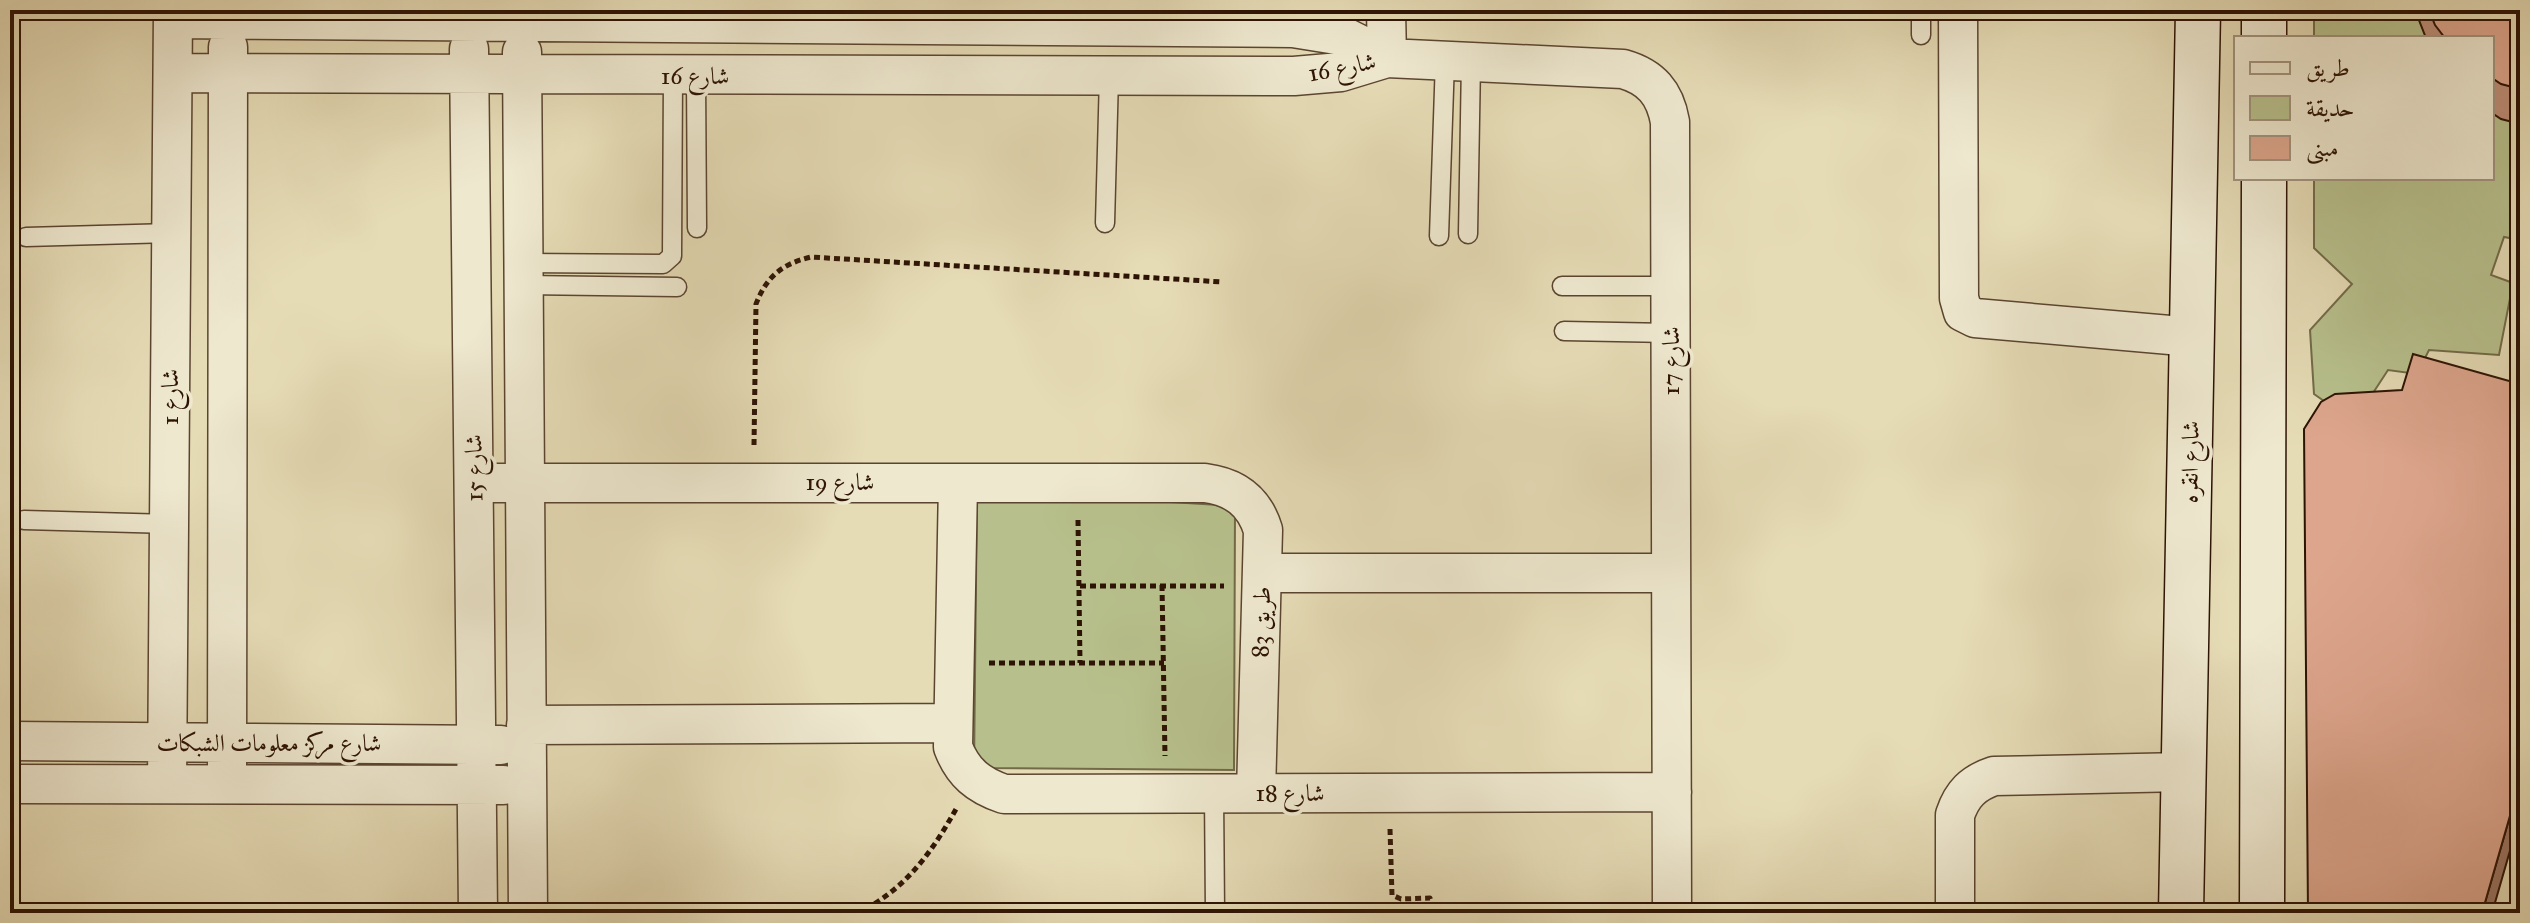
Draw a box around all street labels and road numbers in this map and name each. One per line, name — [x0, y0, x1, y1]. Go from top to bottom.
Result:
street label: شارع 16 — [1305, 46, 1379, 93]
street label: شارع 16 — [661, 61, 729, 96]
street label: شارع 17 — [1656, 326, 1691, 396]
street label: شارع 1 — [155, 369, 190, 425]
street label: شارع انقره — [2174, 420, 2211, 504]
street label: شارع 15 — [458, 434, 495, 502]
street label: شارع 19 — [805, 467, 875, 502]
street label: طريق 83 — [1245, 586, 1277, 658]
street label: شارع مركز معلومات الشبكات — [157, 728, 381, 763]
street label: شارع 18 — [1255, 778, 1325, 813]

